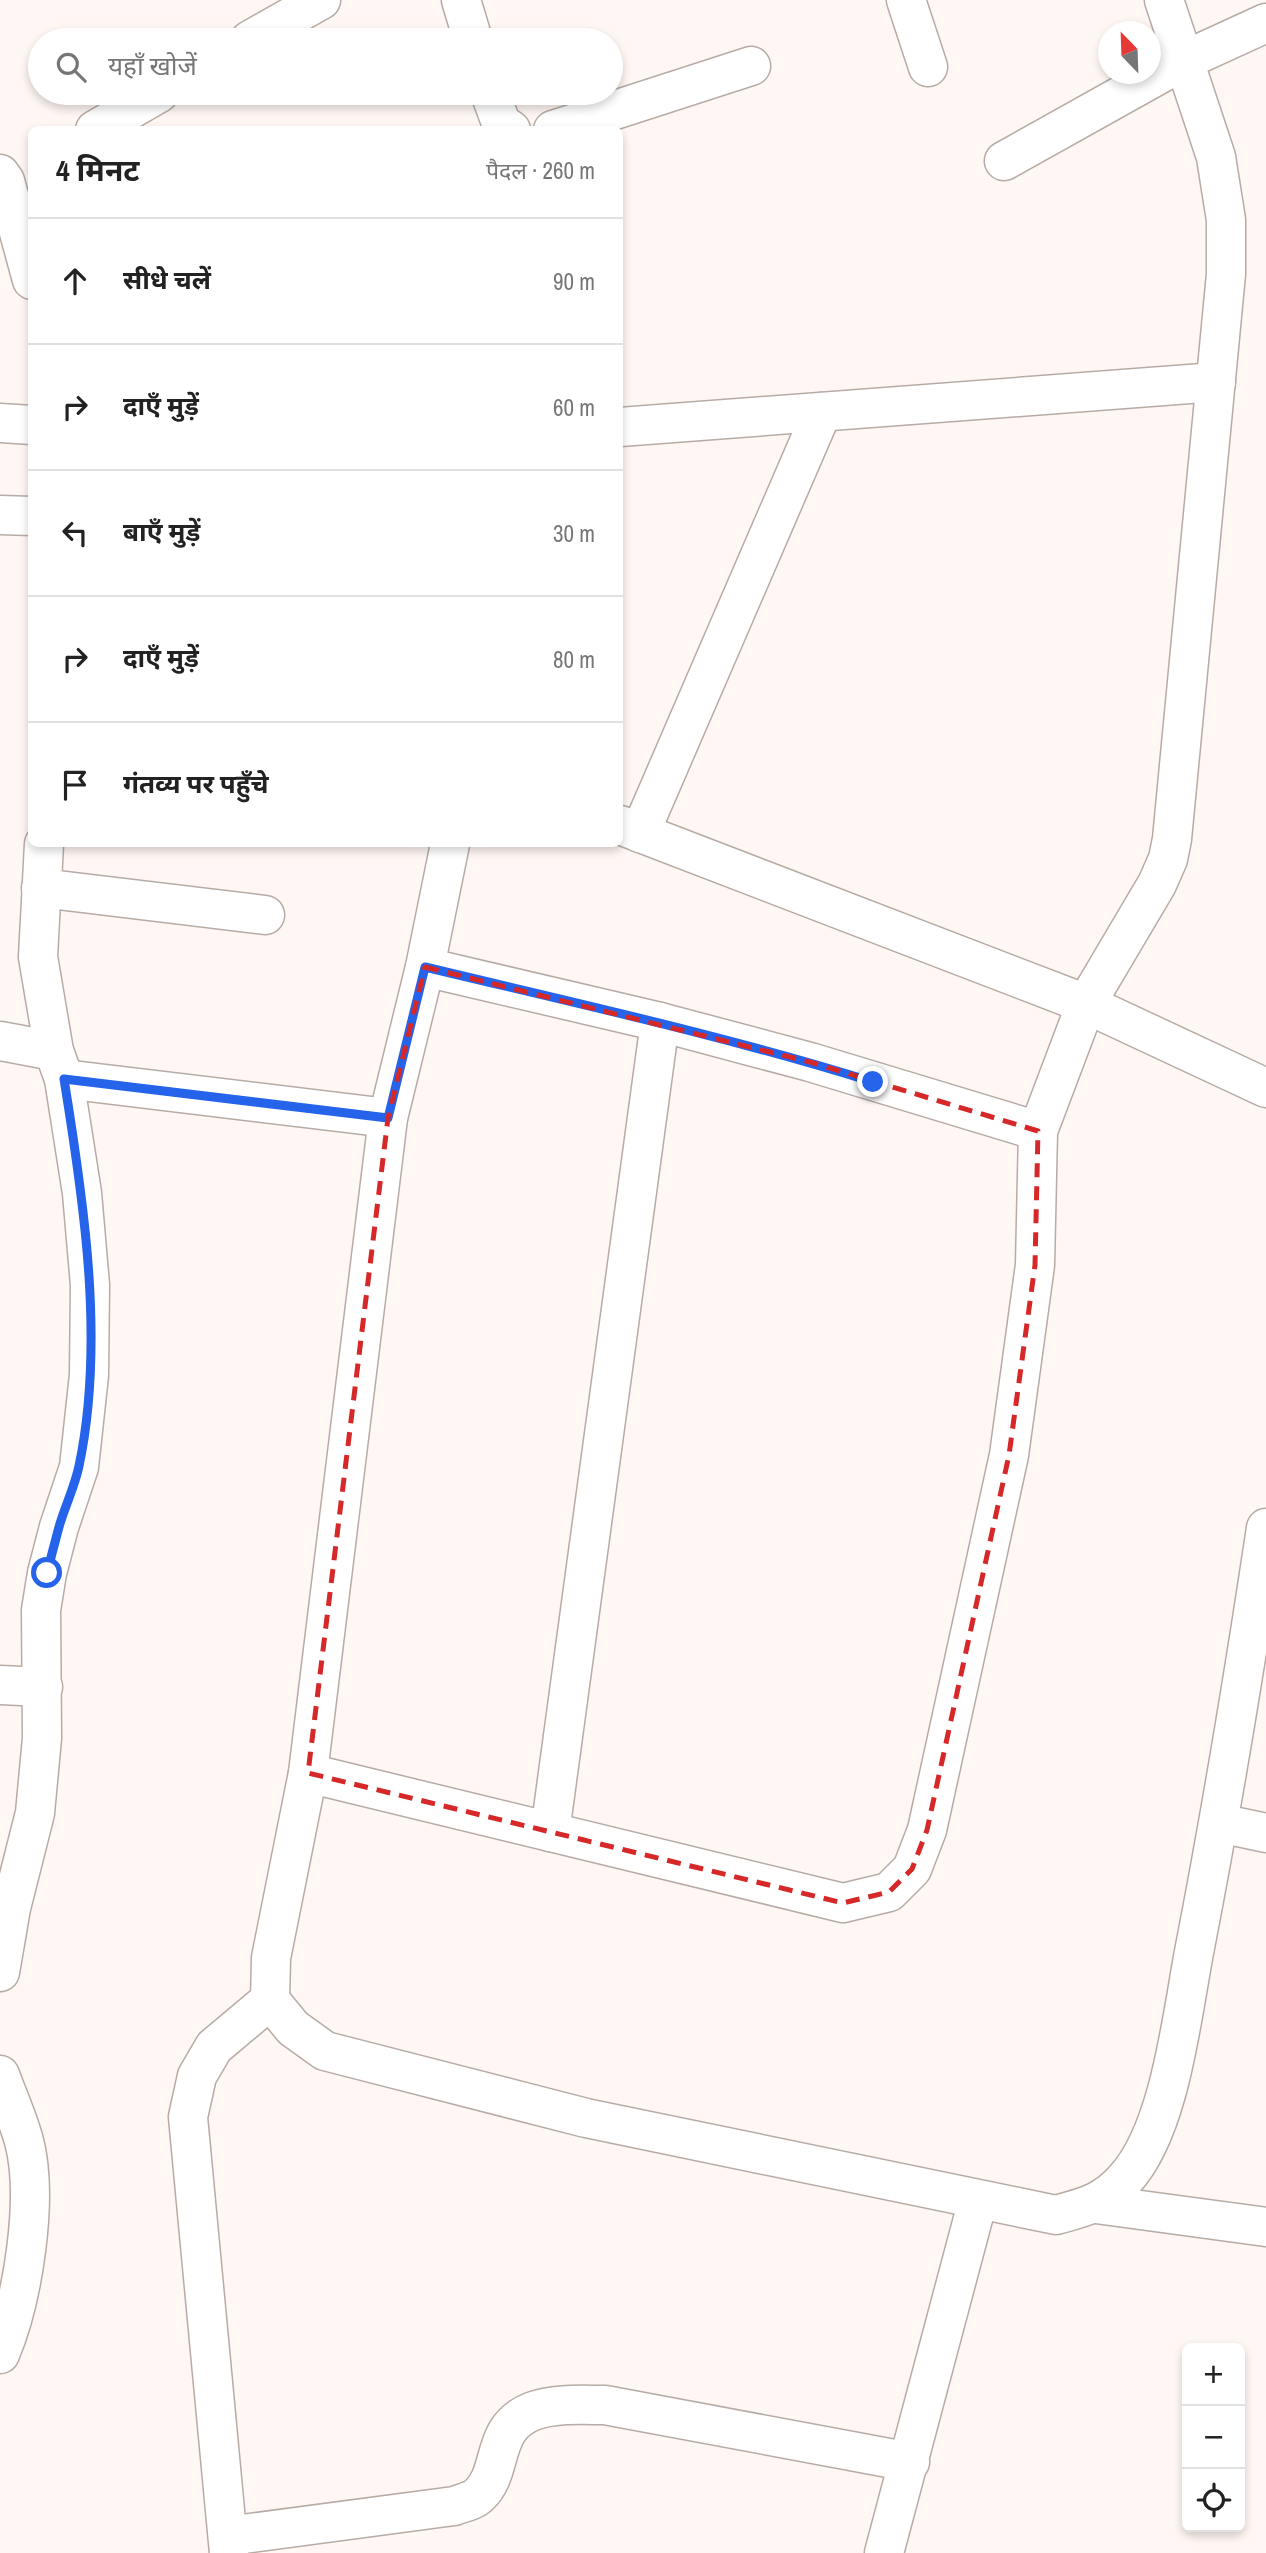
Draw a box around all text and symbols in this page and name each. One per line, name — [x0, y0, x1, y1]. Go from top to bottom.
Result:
north arrow — [1098, 21, 1161, 84]
search box — [28, 28, 623, 105]
icon: search — [52, 48, 90, 86]
text: यहाँ खोजें — [108, 48, 197, 83]
text: 4 मिनट — [56, 150, 140, 190]
text: पैदल · 260 m — [486, 155, 595, 186]
icon: ahead — [56, 262, 94, 300]
text: सीधे चलें — [123, 262, 211, 297]
text: 90 m — [553, 266, 595, 297]
icon: right — [56, 388, 94, 426]
text: दाएँ मुड़ें — [123, 388, 199, 423]
text: 60 m — [553, 392, 595, 423]
icon: left — [56, 514, 94, 552]
text: बाएँ मुड़ें — [123, 514, 200, 549]
text: 30 m — [553, 518, 595, 549]
icon: right — [56, 640, 94, 678]
text: दाएँ मुड़ें — [123, 640, 199, 675]
text: 80 m — [553, 644, 595, 675]
icon: arrive — [56, 766, 94, 804]
text: गंतव्य पर पहुँचे — [123, 766, 269, 801]
route end — [857, 1066, 888, 1097]
route start — [31, 1557, 62, 1588]
map controls — [1182, 2343, 1245, 2532]
button: + — [1182, 2343, 1245, 2406]
button: − — [1182, 2406, 1245, 2469]
button: locate — [1182, 2469, 1245, 2532]

